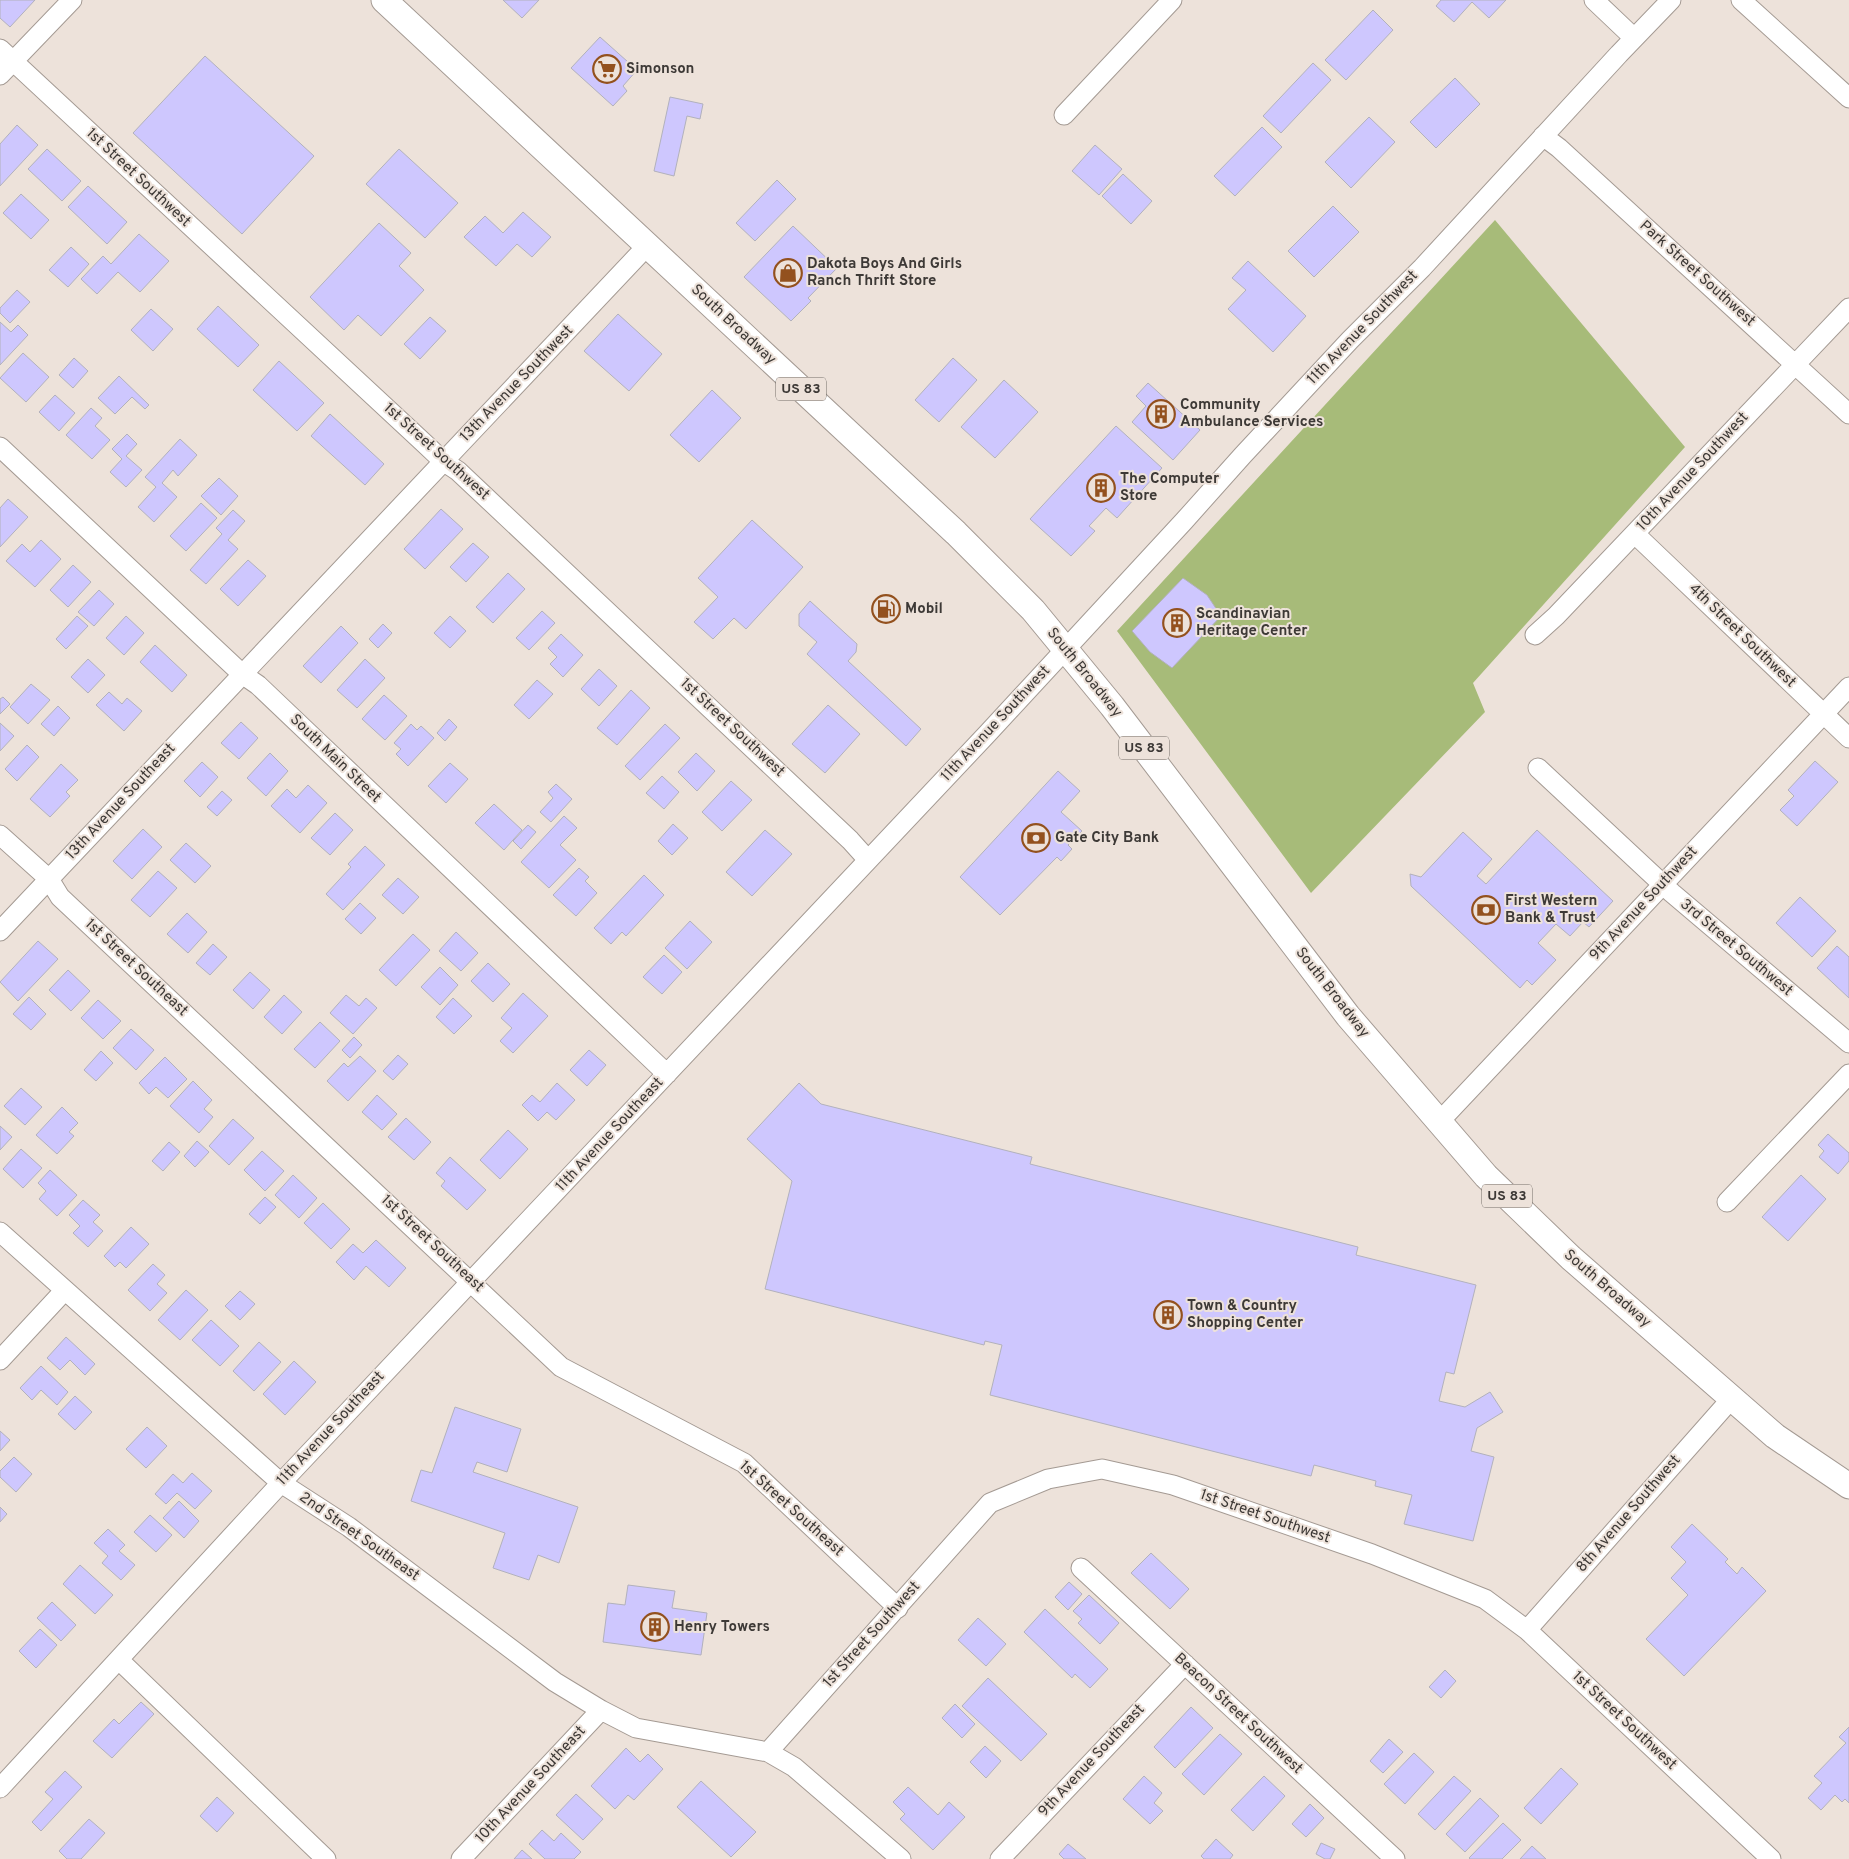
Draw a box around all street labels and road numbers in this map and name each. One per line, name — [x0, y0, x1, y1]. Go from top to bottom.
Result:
street label: 1st Street Southwest — [82, 125, 194, 231]
street label: Park Street Southwest — [1635, 217, 1759, 331]
street label: 11th Avenue Southwest — [1303, 267, 1423, 389]
street label: South Broadway — [686, 281, 780, 369]
street label: 13th Avenue Southwest — [456, 322, 578, 446]
road number: US 83 — [776, 378, 826, 400]
street label: 1st Street Southwest — [379, 399, 493, 505]
street label: 10th Avenue Southwest — [1633, 409, 1753, 535]
street label: 4th Street Southwest — [1684, 580, 1800, 692]
street label: South Broadway — [1042, 624, 1126, 722]
street label: 11th Avenue Southwest — [937, 662, 1055, 786]
street label: 1st Street Southwest — [676, 675, 788, 781]
street label: South Main Street — [285, 711, 385, 807]
road number: US 83 — [1119, 736, 1169, 760]
street label: 13th Avenue Southeast — [62, 740, 180, 864]
street label: 9th Avenue Southwest — [1586, 843, 1702, 965]
street label: 3rd Street Southwest — [1676, 895, 1796, 1001]
street label: 1st Street Southeast — [80, 915, 192, 1021]
street label: South Broadway — [1291, 944, 1373, 1042]
street label: 11th Avenue Southeast — [552, 1074, 668, 1196]
road number: US 83 — [1482, 1184, 1532, 1208]
street label: 1st Street Southeast — [376, 1191, 488, 1297]
street label: South Broadway — [1559, 1246, 1655, 1332]
street label: 11th Avenue Southeast — [273, 1368, 389, 1490]
street label: 8th Avenue Southwest — [1573, 1451, 1685, 1577]
street label: 1st Street Southeast — [735, 1457, 847, 1561]
street label: 1st Street Southwest — [1197, 1486, 1333, 1548]
street label: 2nd Street Southeast — [295, 1488, 423, 1586]
street label: 1st Street Southwest — [819, 1578, 925, 1692]
street label: Beacon Street Southwest — [1170, 1649, 1306, 1779]
street label: 1st Street Southwest — [1568, 1668, 1680, 1774]
street label: 9th Avenue Southeast — [1035, 1701, 1149, 1821]
street label: 10th Avenue Southeast — [472, 1722, 590, 1848]

